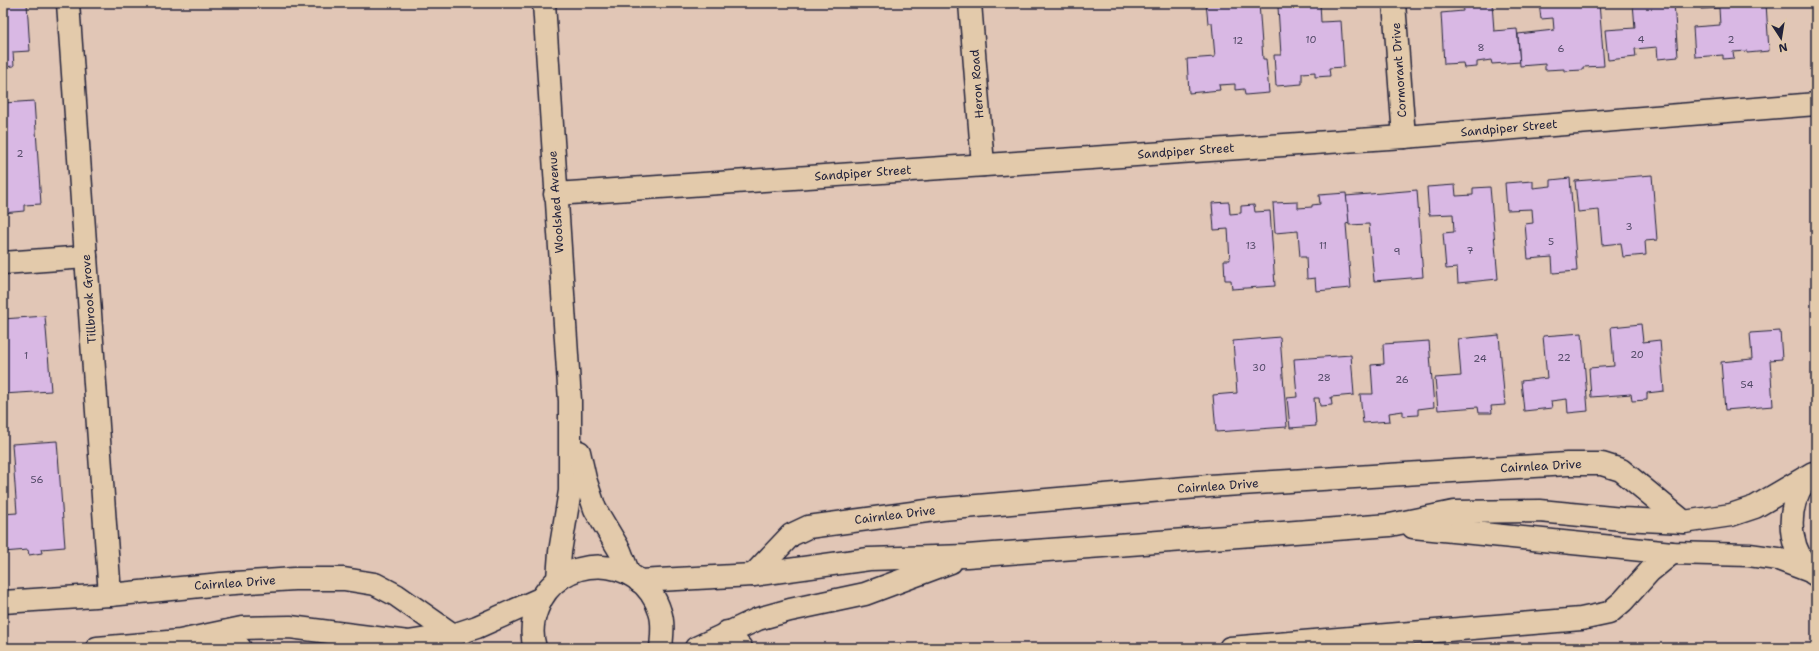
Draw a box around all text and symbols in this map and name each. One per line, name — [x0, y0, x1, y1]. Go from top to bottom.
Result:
north arrow — [1761, 18, 1801, 58]
street label: Cormorant Drive — [1388, 22, 1410, 118]
house number: 10 — [1306, 33, 1316, 46]
house number: 4 — [1638, 33, 1645, 46]
house number: 2 — [1728, 33, 1735, 46]
house number: 12 — [1233, 34, 1243, 47]
text: N — [1777, 39, 1789, 56]
house number: 8 — [1478, 41, 1485, 54]
house number: 6 — [1558, 42, 1565, 55]
street label: Heron Road — [967, 49, 987, 119]
street label: Sandpiper Street — [1460, 116, 1558, 140]
street label: Sandpiper Street — [1137, 140, 1235, 162]
house number: 2 — [17, 147, 24, 160]
street label: Woolshed Avenue — [544, 150, 568, 254]
street label: Sandpiper Street — [814, 162, 912, 184]
house number: 3 — [1626, 220, 1633, 233]
house number: 5 — [1548, 235, 1554, 248]
house number: 13 — [1246, 239, 1256, 252]
house number: 11 — [1319, 239, 1327, 252]
house number: 7 — [1467, 244, 1474, 257]
house number: 9 — [1394, 245, 1401, 258]
street label: Tillbrook Grove — [78, 254, 100, 344]
house number: 20 — [1630, 348, 1644, 361]
house number: 1 — [24, 349, 28, 362]
house number: 22 — [1557, 351, 1571, 364]
house number: 24 — [1473, 352, 1487, 365]
house number: 30 — [1252, 361, 1266, 374]
house number: 28 — [1317, 371, 1331, 384]
house number: 26 — [1395, 373, 1409, 386]
house number: 54 — [1741, 378, 1753, 391]
street label: Cairnlea Drive — [1500, 456, 1582, 476]
house number: 56 — [31, 473, 43, 486]
street label: Cairnlea Drive — [1177, 475, 1259, 497]
street label: Cairnlea Drive — [854, 502, 937, 528]
street label: Cairnlea Drive — [194, 572, 276, 594]

